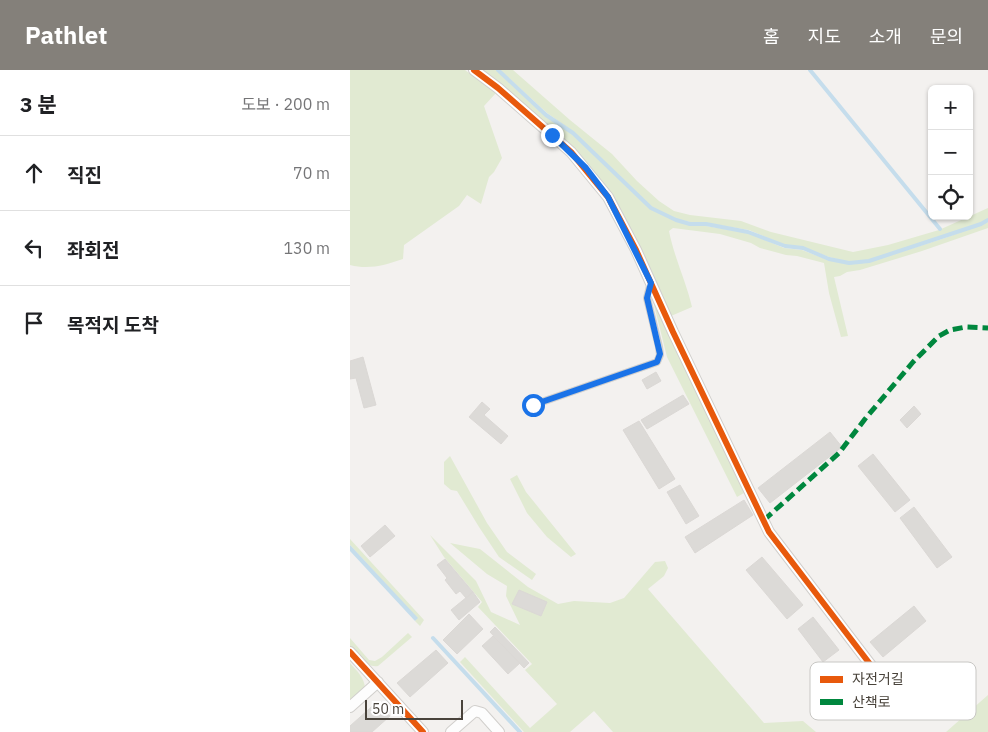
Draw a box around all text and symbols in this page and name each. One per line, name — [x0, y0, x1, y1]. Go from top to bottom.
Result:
text: Pathlet — [25, 19, 107, 51]
text: 홈 — [763, 25, 780, 48]
text: 지도 — [808, 25, 841, 48]
text: 소개 — [869, 25, 902, 48]
text: 문의 — [930, 25, 963, 48]
map controls — [928, 85, 973, 220]
button: + — [928, 85, 973, 130]
text: 3 분 — [20, 90, 57, 118]
text: 도보 · 200 m — [241, 94, 330, 114]
route end — [541, 124, 564, 147]
button: − — [928, 130, 973, 175]
icon: ahead — [20, 159, 48, 187]
text: 직진 — [67, 163, 102, 187]
text: 70 m — [293, 163, 330, 183]
button: locate — [928, 175, 973, 220]
icon: left — [20, 234, 48, 262]
text: 좌회전 — [67, 238, 119, 262]
text: 130 m — [283, 238, 330, 258]
icon: arrive — [20, 309, 48, 337]
text: 목적지 도착 — [67, 313, 159, 337]
route start — [522, 394, 545, 417]
legend — [810, 662, 976, 720]
text: 자전거길 — [852, 670, 904, 688]
text: 산책로 — [852, 693, 891, 711]
scale bar — [365, 697, 462, 720]
text: 50 m — [372, 700, 404, 718]

